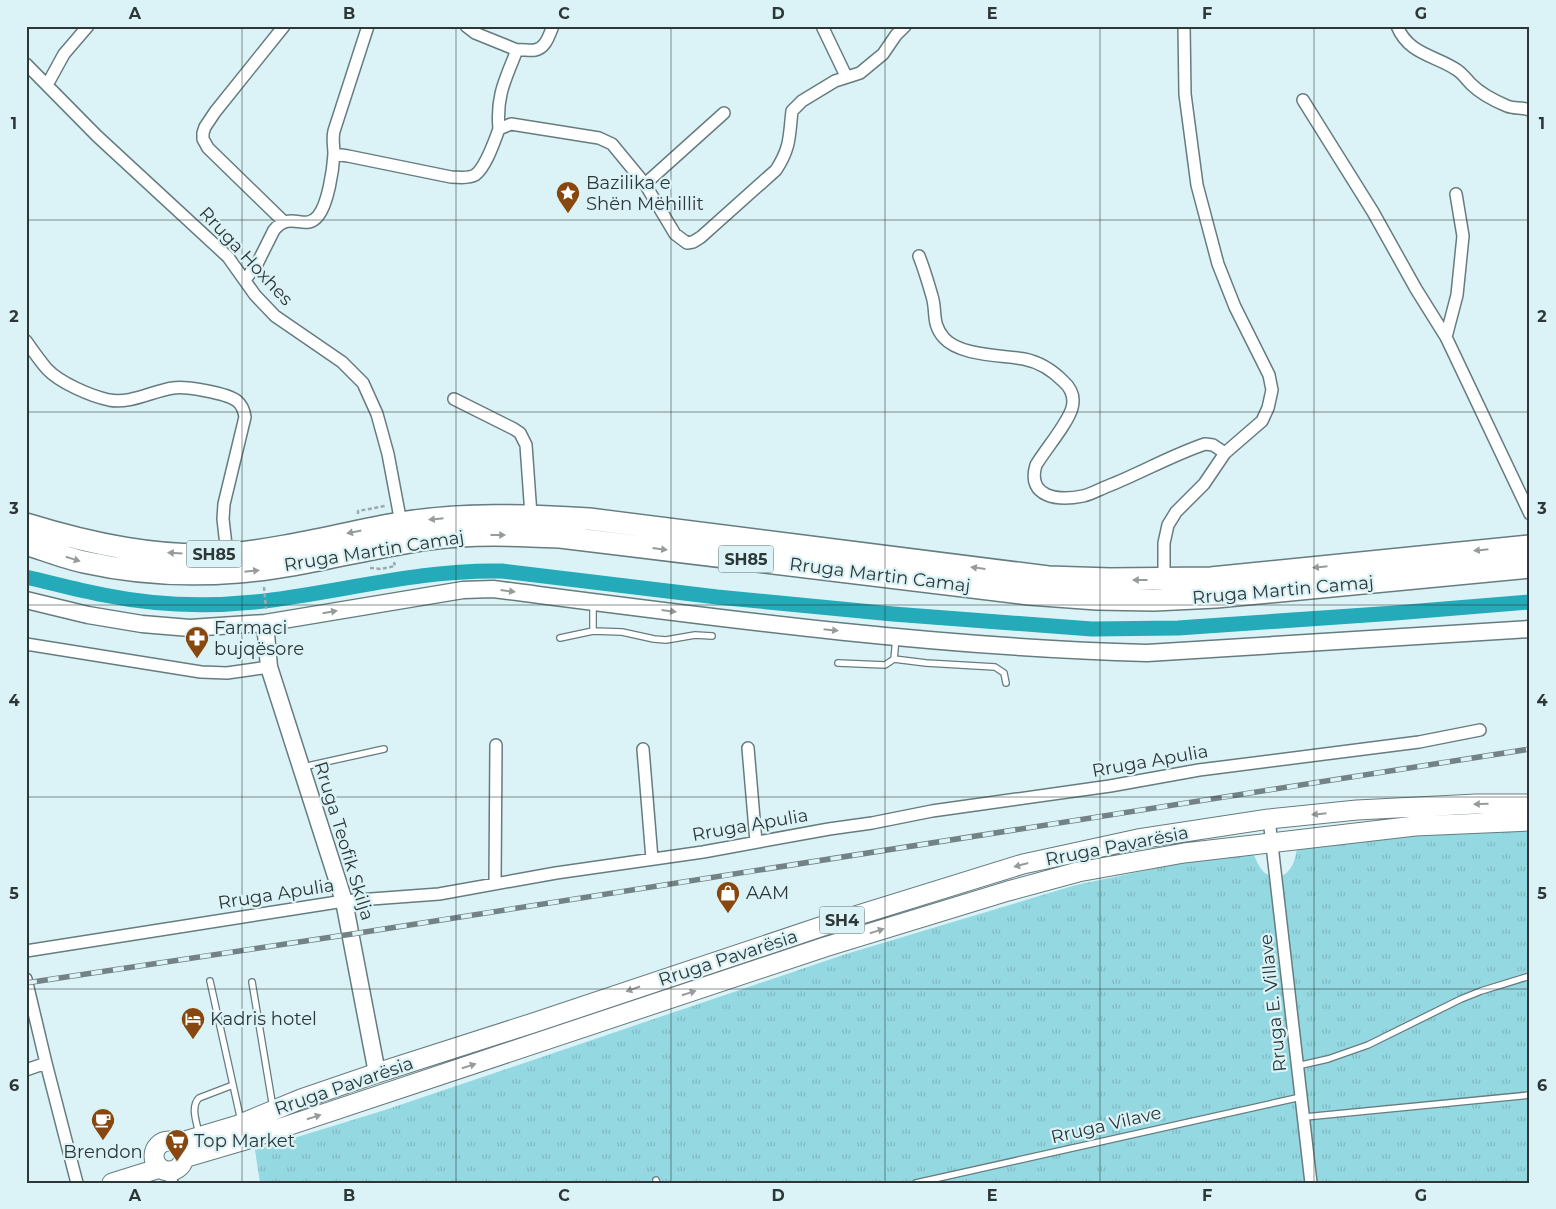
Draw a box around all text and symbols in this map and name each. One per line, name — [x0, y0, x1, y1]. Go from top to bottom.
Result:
text: A — [128, 4, 142, 23]
text: B — [343, 4, 355, 23]
text: C — [558, 4, 570, 23]
text: D — [771, 4, 785, 23]
text: E — [987, 4, 997, 23]
text: F — [1202, 4, 1212, 23]
text: G — [1415, 4, 1427, 23]
text: 1 — [11, 114, 17, 133]
text: 1 — [1539, 114, 1545, 133]
place label: Bazilika e Shën Mëhillit — [586, 172, 704, 215]
place icon: Bazilika e Shën Mëhillit — [555, 180, 581, 214]
street label: Rruga Hoxhes — [195, 202, 298, 310]
text: 2 — [9, 307, 19, 326]
text: 2 — [1537, 307, 1547, 326]
text: 3 — [8, 499, 19, 518]
text: 3 — [1536, 499, 1547, 518]
one-way arrow — [427, 515, 443, 523]
street label: Rruga Martin Camaj — [282, 526, 466, 576]
one-way arrow — [345, 529, 361, 537]
one-way arrow — [491, 531, 507, 539]
road number: SH85 — [186, 540, 242, 568]
one-way arrow — [652, 545, 668, 553]
road number: SH85 — [718, 546, 774, 572]
one-way arrow — [1473, 547, 1489, 555]
one-way arrow — [167, 549, 183, 557]
street label: Rruga Martin Camaj — [788, 553, 972, 597]
one-way arrow — [65, 555, 80, 563]
one-way arrow — [1311, 563, 1327, 571]
one-way arrow — [970, 564, 986, 572]
one-way arrow — [244, 567, 260, 575]
street label: Rruga Martin Camaj — [1191, 571, 1375, 609]
one-way arrow — [1132, 576, 1148, 584]
one-way arrow — [500, 587, 516, 595]
one-way arrow — [662, 607, 678, 615]
one-way arrow — [322, 608, 338, 616]
place label: Farmaci bujqësore — [214, 617, 304, 660]
pharmacy icon: Farmaci bujqësore — [184, 625, 210, 659]
one-way arrow — [823, 626, 839, 634]
text: 4 — [8, 691, 20, 710]
text: 4 — [1536, 691, 1548, 710]
street label: Rruga Apulia — [1090, 740, 1210, 782]
street label: Rruga Teofik Skilja — [309, 759, 379, 923]
one-way arrow — [1473, 800, 1489, 808]
street label: Rruga Apulia — [690, 804, 810, 846]
one-way arrow — [1311, 810, 1327, 818]
street label: Rruga Pavarësia — [1044, 821, 1190, 871]
one-way arrow — [1013, 861, 1029, 869]
street label: Rruga Apulia — [216, 874, 336, 914]
shop icon: AAM — [715, 880, 741, 914]
place label: AAM — [746, 882, 789, 904]
text: 5 — [9, 884, 19, 903]
text: 5 — [1537, 884, 1547, 903]
road number: SH4 — [820, 906, 864, 934]
street label: Rruga Pavarësia — [656, 925, 800, 991]
one-way arrow — [870, 927, 885, 935]
street label: Rruga E. Villave — [1255, 933, 1291, 1073]
one-way arrow — [625, 986, 640, 994]
one-way arrow — [682, 988, 697, 996]
hotel icon: Kadris hotel — [180, 1006, 206, 1040]
place label: Kadris hotel — [210, 1008, 317, 1030]
street label: Rruga Pavarësia — [272, 1052, 416, 1120]
one-way arrow — [461, 1062, 476, 1069]
text: 6 — [9, 1076, 19, 1095]
text: 6 — [1537, 1076, 1547, 1095]
street label: Rruga Vilave — [1049, 1102, 1164, 1148]
cafe icon: Brendon — [90, 1107, 116, 1141]
one-way arrow — [307, 1113, 322, 1120]
supermarket icon: Top Market — [164, 1128, 190, 1162]
place label: Top Market — [194, 1130, 295, 1152]
place label: Brendon — [63, 1141, 143, 1163]
text: A — [128, 1186, 142, 1205]
text: B — [343, 1186, 355, 1205]
text: C — [558, 1186, 570, 1205]
text: D — [771, 1186, 785, 1205]
text: E — [987, 1186, 997, 1205]
text: F — [1202, 1186, 1212, 1205]
text: G — [1415, 1186, 1427, 1205]

